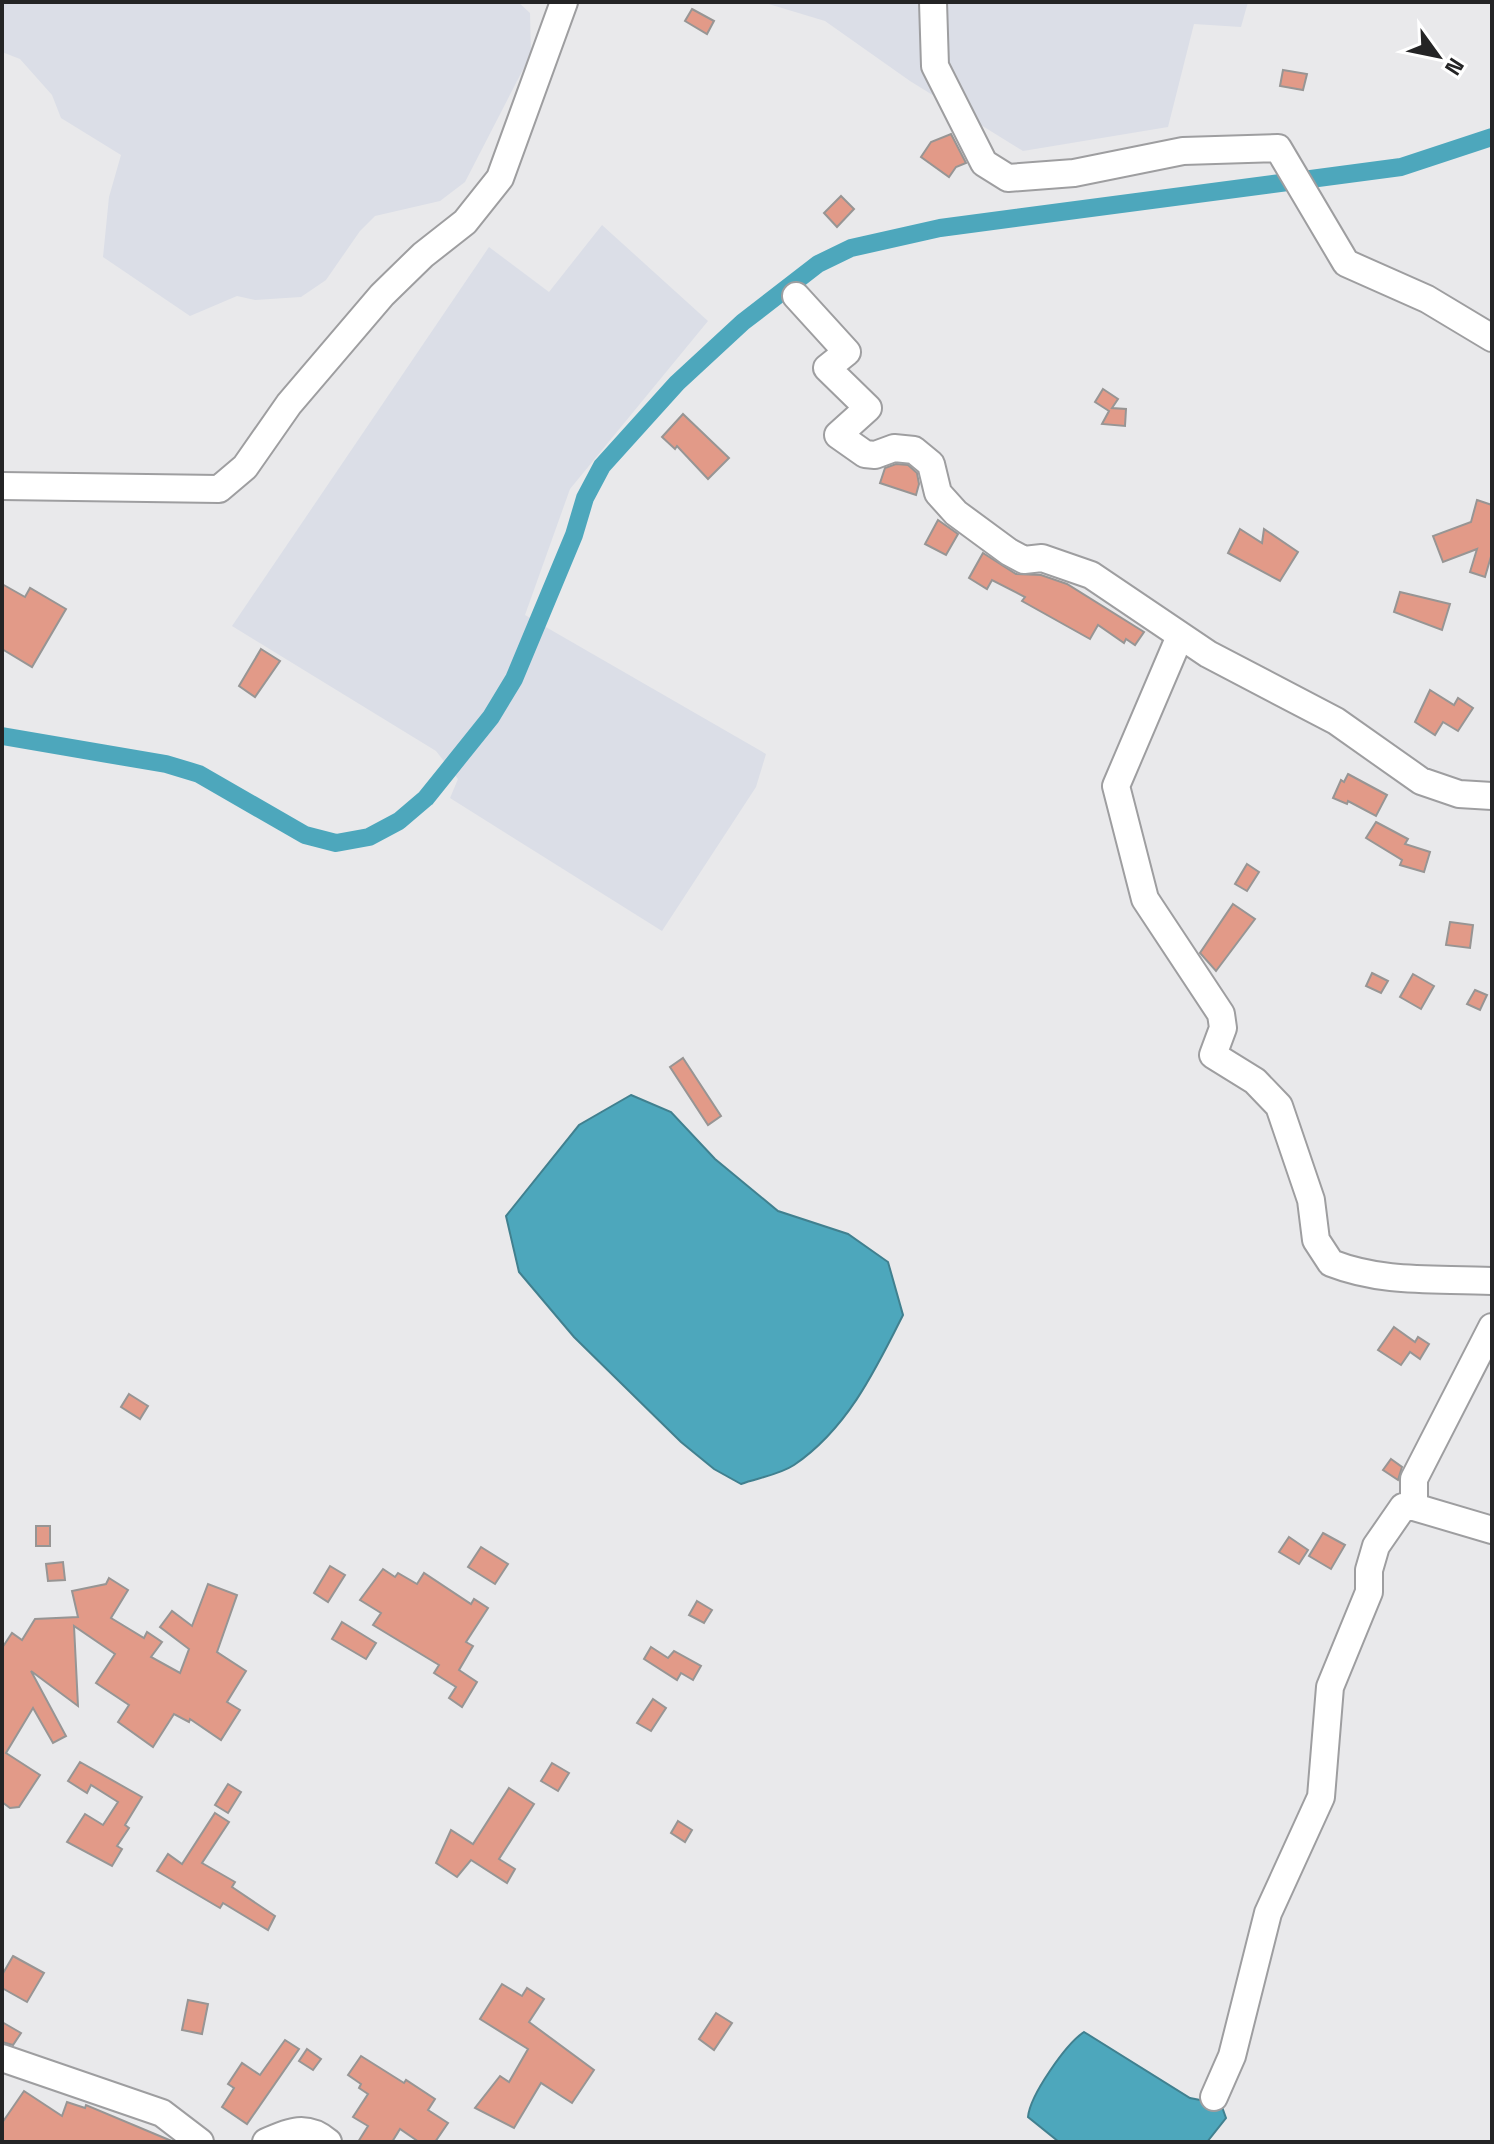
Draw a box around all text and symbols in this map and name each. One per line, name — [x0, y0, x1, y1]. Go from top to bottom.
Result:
north arrow — [1398, 16, 1478, 96]
text: N — [1439, 53, 1471, 81]

